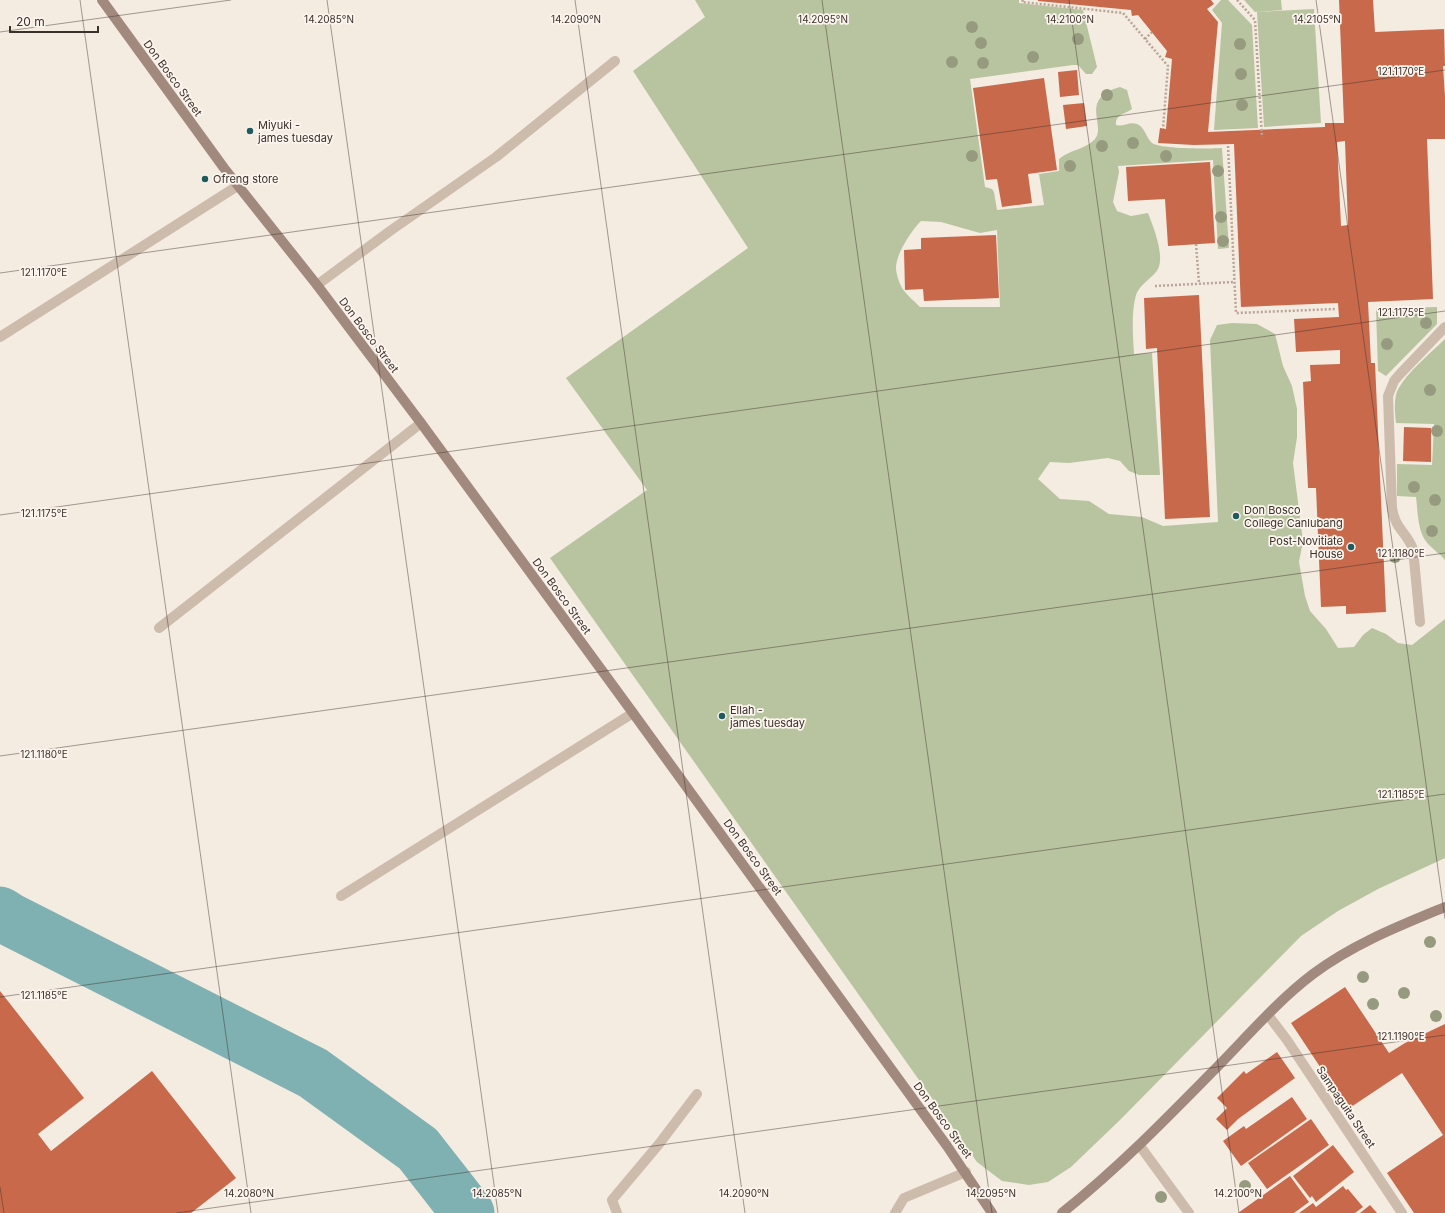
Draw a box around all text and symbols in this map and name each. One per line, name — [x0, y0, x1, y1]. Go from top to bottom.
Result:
scale bar — [10, 8, 98, 34]
text: 14.2085°N — [304, 13, 354, 25]
text: 14.2090°N — [551, 13, 601, 25]
text: 14.2095°N — [798, 13, 848, 25]
text: 14.2100°N — [1046, 13, 1094, 25]
text: 14.2105°N — [1293, 13, 1341, 25]
text: 20 m — [16, 14, 45, 29]
street label: Don Bosco Street — [141, 37, 206, 119]
text: 121.1170°E — [1378, 65, 1424, 77]
place label: Miyuki - james tuesday — [257, 118, 333, 145]
marker: Miyuki - james tuesday — [245, 126, 255, 136]
place label: Ofreng store — [213, 172, 278, 186]
marker: Ofreng store — [200, 174, 210, 184]
text: 121.1170°E — [21, 266, 67, 278]
street label: Don Bosco Street — [336, 295, 402, 376]
text: 121.1175°E — [1378, 306, 1424, 318]
place label: Don Bosco College Canlubang — [1244, 503, 1343, 530]
text: 121.1175°E — [21, 507, 67, 519]
marker: Don Bosco College Canlubang — [1231, 511, 1241, 521]
place label: Post-Novitiate House — [1269, 534, 1343, 561]
marker: Post-Novitiate House — [1346, 542, 1356, 552]
text: 121.1180°E — [1377, 547, 1425, 559]
street label: Don Bosco Street — [530, 555, 595, 637]
place label: Ellah - james tuesday — [729, 703, 805, 730]
marker: Ellah - james tuesday — [717, 711, 727, 721]
text: 121.1180°E — [20, 748, 68, 760]
text: 121.1185°E — [1377, 788, 1425, 800]
street label: Don Bosco Street — [721, 816, 786, 898]
text: 121.1185°E — [20, 989, 68, 1001]
text: 121.1190°E — [1377, 1030, 1425, 1042]
street label: Sampaguita Street — [1313, 1063, 1379, 1151]
street label: Don Bosco Street — [911, 1079, 976, 1161]
text: 14.2080°N — [224, 1187, 274, 1199]
text: 14.2085°N — [472, 1187, 522, 1199]
text: 14.2090°N — [719, 1187, 769, 1199]
text: 14.2095°N — [966, 1187, 1016, 1199]
text: 14.2100°N — [1214, 1187, 1262, 1199]

